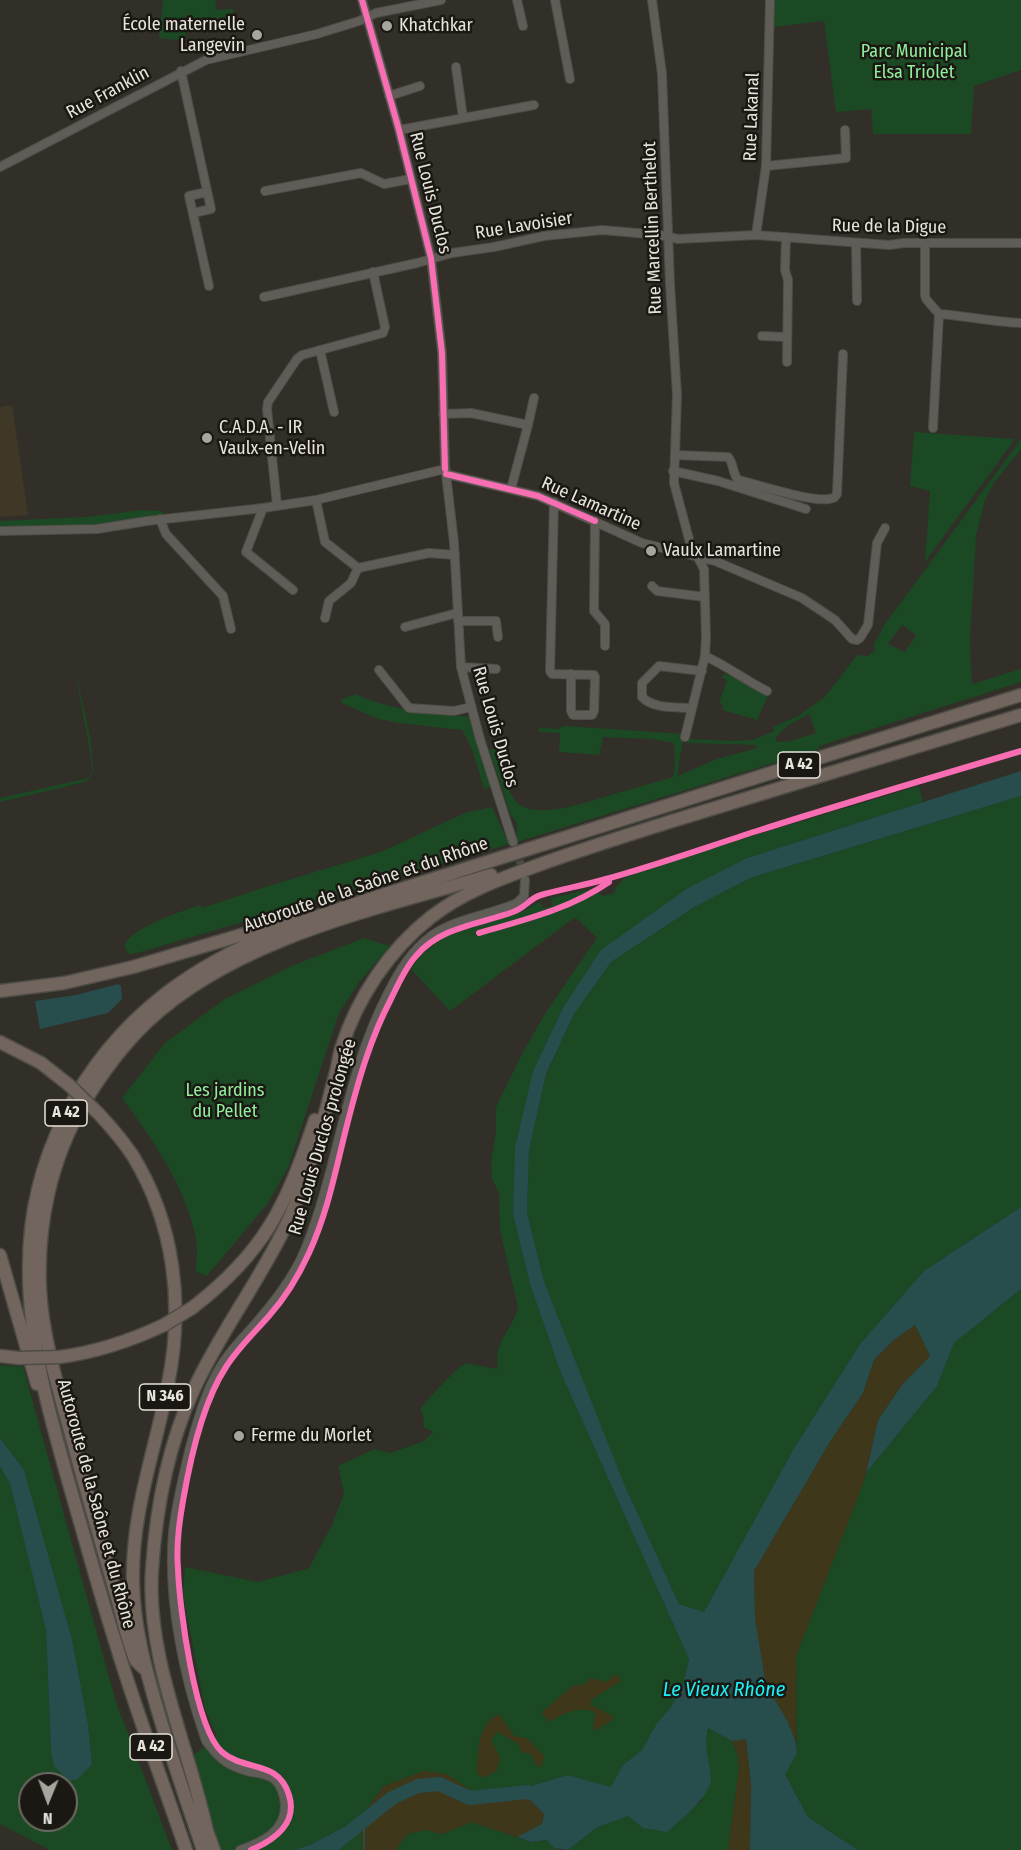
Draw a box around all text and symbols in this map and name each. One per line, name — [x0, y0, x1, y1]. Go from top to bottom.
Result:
place label: École maternelle Langevin — [122, 14, 245, 57]
place label: Khatchkar — [399, 15, 473, 37]
marker: Khatchkar — [380, 19, 394, 33]
marker: École maternelle Langevin — [250, 28, 264, 42]
park label: Parc Municipal Elsa Triolet — [861, 41, 967, 84]
street label: Rue Franklin — [63, 62, 153, 124]
street label: Rue Lakanal — [740, 72, 764, 162]
street label: Rue Louis Duclos — [404, 130, 456, 256]
street label: Rue Marcellin Berthelot — [639, 141, 667, 315]
street label: Rue Lavoisier — [474, 208, 574, 244]
street label: Rue de la Digue — [832, 215, 946, 239]
place label: C.A.D.A. - IR Vaulx-en-Velin — [219, 417, 325, 460]
marker: C.A.D.A. - IR Vaulx-en-Velin — [200, 431, 214, 445]
street label: Rue Lamartine — [538, 472, 644, 536]
place label: Vaulx Lamartine — [663, 540, 781, 562]
marker: Vaulx Lamartine — [644, 544, 658, 558]
street label: Rue Louis Duclos — [467, 664, 523, 790]
road number: A 42 — [778, 752, 820, 778]
street label: Autoroute de la Saône et du Rhône — [241, 833, 491, 937]
street label: Rue Louis Duclos prolongée — [285, 1036, 361, 1238]
park label: Les jardins du Pellet — [186, 1080, 264, 1122]
road number: A 42 — [45, 1100, 87, 1126]
street label: Autoroute de la Saône et du Rhône — [52, 1377, 140, 1631]
road number: N 346 — [140, 1384, 190, 1410]
place label: Ferme du Morlet — [251, 1425, 372, 1447]
marker: Ferme du Morlet — [232, 1429, 246, 1443]
water label: Le Vieux Rhône — [663, 1678, 785, 1702]
road number: A 42 — [130, 1734, 172, 1760]
north arrow — [18, 1772, 78, 1832]
text: N — [43, 1809, 53, 1828]

